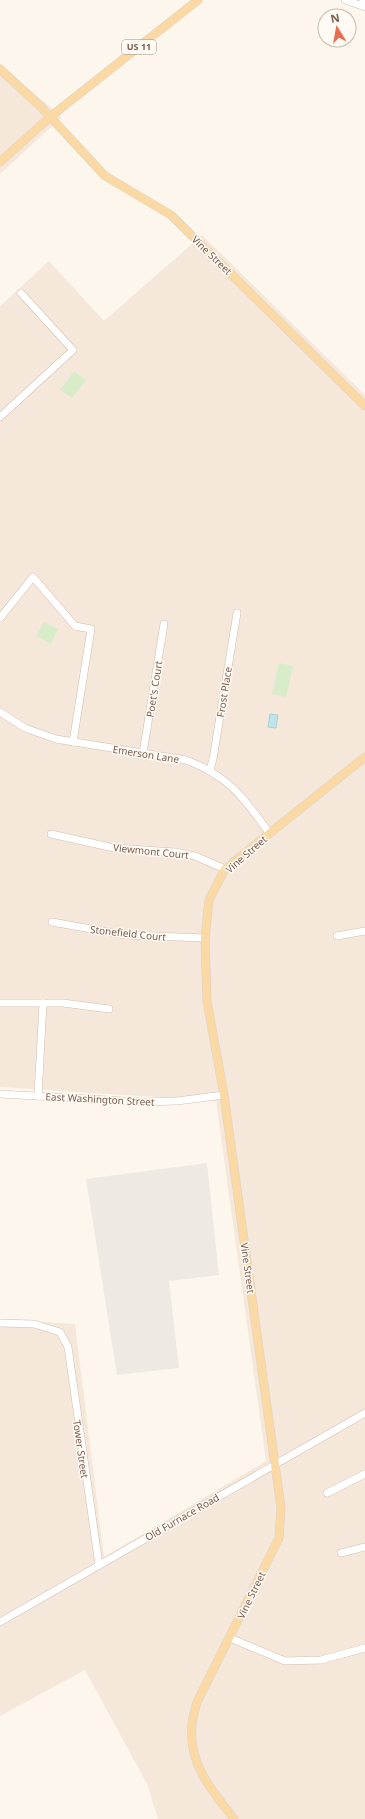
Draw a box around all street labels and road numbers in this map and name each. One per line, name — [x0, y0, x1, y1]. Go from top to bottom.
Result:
road number: US 11 — [122, 40, 156, 54]
street label: Vine Street — [189, 232, 235, 278]
street label: Poet's Court — [143, 659, 165, 718]
street label: Frost Place — [213, 665, 235, 718]
street label: Emerson Lane — [112, 742, 181, 766]
street label: Vine Street — [222, 832, 270, 876]
street label: Viewmont Court — [112, 840, 190, 862]
street label: Stonefield Court — [89, 922, 167, 944]
street label: East Washington Street — [45, 1089, 155, 1109]
street label: Vine Street — [238, 1242, 259, 1295]
street label: Tower Street — [70, 1419, 92, 1479]
street label: Old Furnace Road — [142, 1490, 222, 1544]
street label: Vine Street — [234, 1569, 269, 1621]

